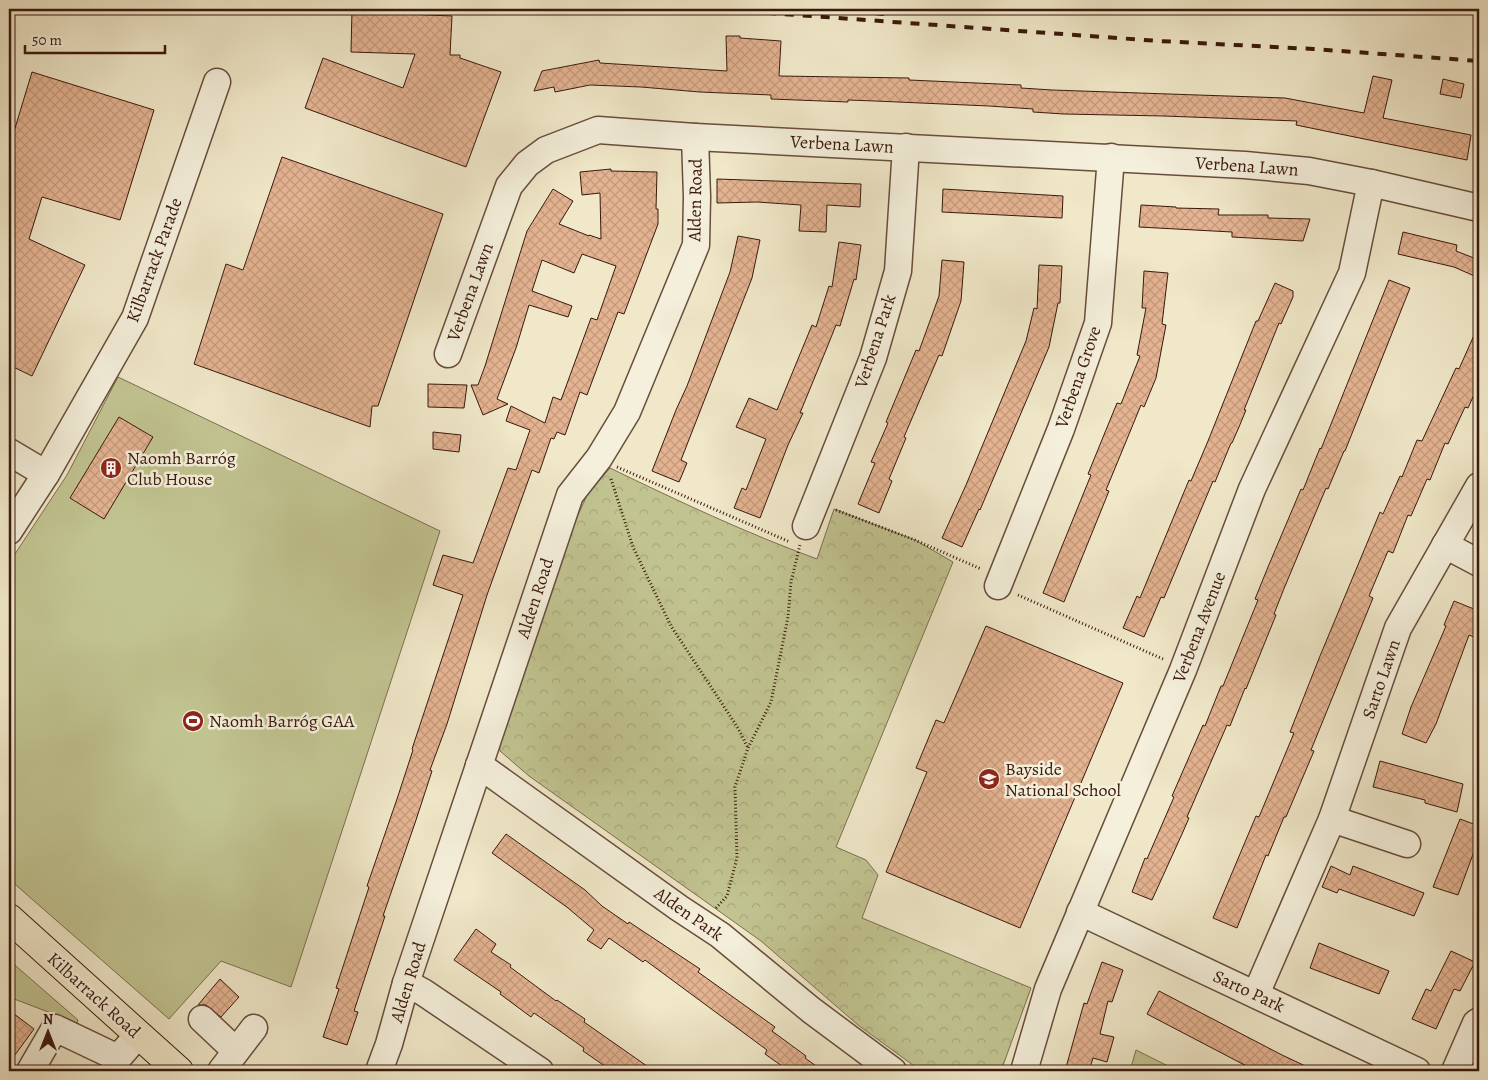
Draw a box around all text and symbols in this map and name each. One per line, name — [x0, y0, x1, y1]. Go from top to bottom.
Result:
scale bar — [25, 22, 165, 54]
text: 50 m — [32, 30, 62, 50]
street label: Verbena Lawn — [789, 129, 894, 159]
street label: Verbena Lawn — [1194, 150, 1300, 182]
street label: Alden Road — [682, 158, 708, 243]
street label: Kilbarrack Parade — [120, 194, 188, 326]
street label: Verbena Lawn — [441, 239, 499, 346]
street label: Verbena Park — [848, 291, 901, 392]
street label: Verbena Grove — [1049, 323, 1107, 432]
place label: Naomh Barróg Club House — [127, 446, 236, 491]
building icon: Naomh Barróg Club House — [99, 456, 123, 480]
street label: Alden Road — [510, 554, 559, 642]
street label: Verbena Avenue — [1166, 568, 1231, 687]
street label: Sarto Lawn — [1356, 636, 1406, 722]
sports icon: Naomh Barróg GAA — [181, 709, 205, 733]
place label: Naomh Barróg GAA — [209, 709, 355, 733]
place label: Bayside National School — [1005, 757, 1122, 802]
school or university icon: Bayside National School — [977, 767, 1001, 791]
street label: Alden Park — [649, 881, 728, 947]
street label: Alden Road — [384, 938, 432, 1026]
street label: Kilbarrack Road — [42, 947, 146, 1044]
street label: Sarto Park — [1209, 964, 1289, 1018]
north arrow — [22, 1008, 72, 1058]
text: N — [43, 1010, 53, 1029]

